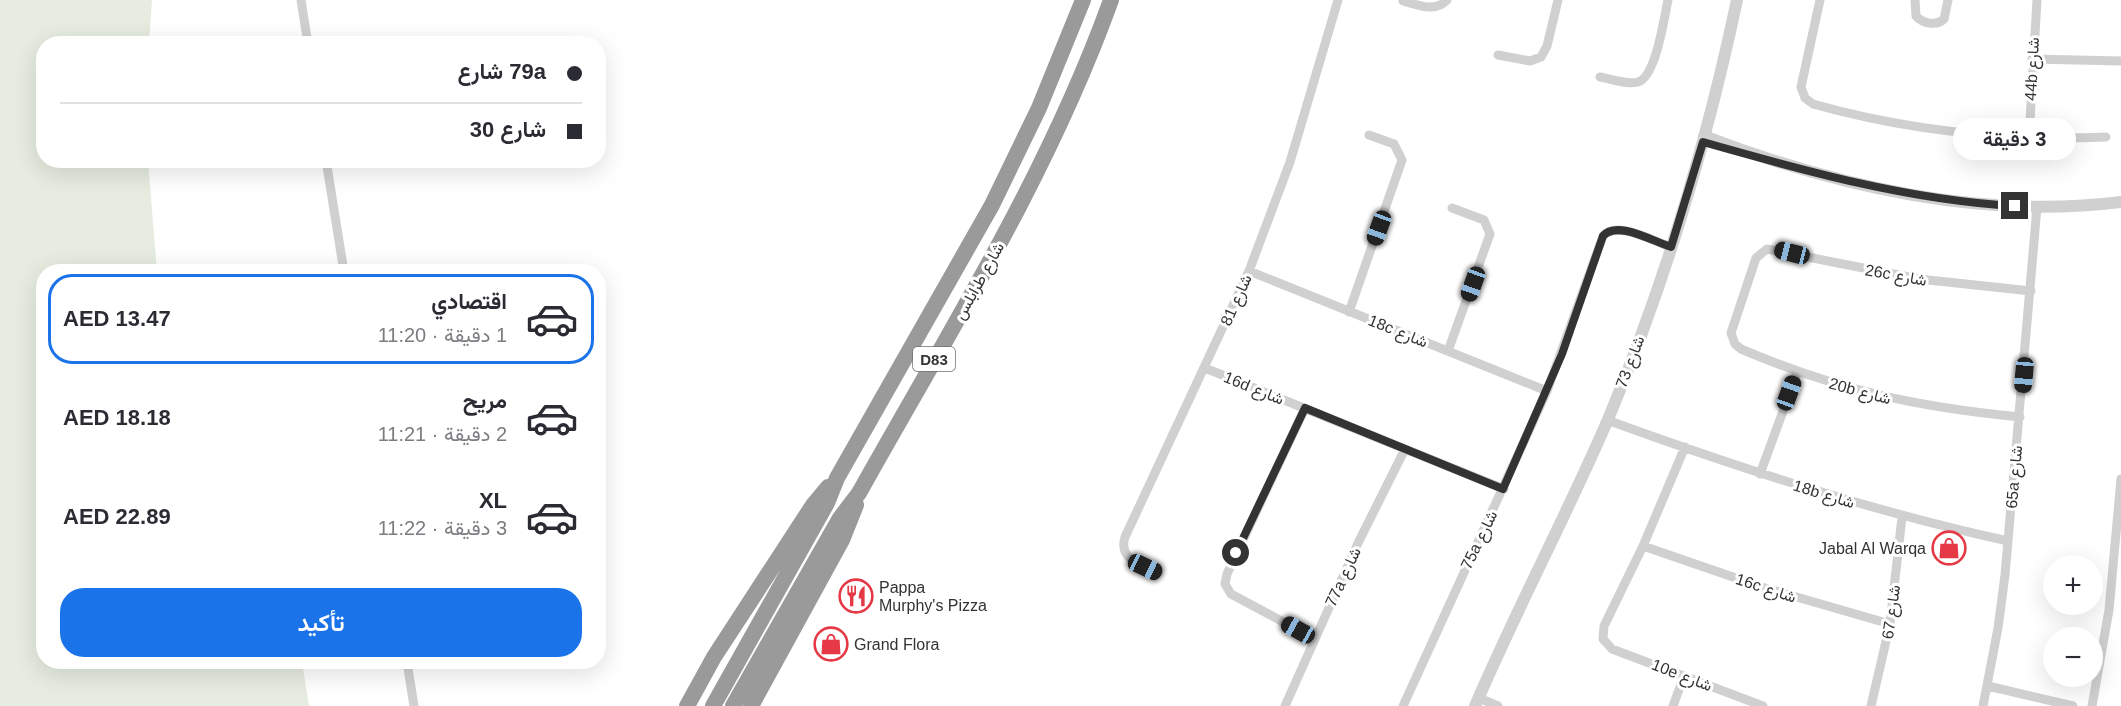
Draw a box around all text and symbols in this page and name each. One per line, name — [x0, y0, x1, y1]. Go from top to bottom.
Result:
street label: 44b شارع — [2022, 37, 2045, 101]
text: 79a شارع — [458, 59, 546, 84]
text: شارع 30 — [470, 117, 546, 142]
callout: 3 دقيقة — [1954, 119, 2076, 161]
text: 3 دقيقة — [1983, 128, 2046, 150]
route end — [2001, 192, 2028, 219]
car — [1364, 208, 1394, 248]
street label: شارع طرابلس — [951, 240, 1010, 324]
car — [1772, 240, 1812, 266]
street label: 26c شارع — [1863, 261, 1928, 292]
car — [1458, 264, 1488, 304]
street label: شارع 81 — [1217, 272, 1258, 330]
text: اقتصادي — [431, 289, 507, 314]
icon: car — [525, 292, 579, 346]
text: AED 13.47 — [63, 306, 171, 331]
street label: 18c شارع — [1365, 311, 1430, 353]
text: 1 دقيقة · 11:20 — [378, 324, 507, 346]
street label: شارع 73 — [1612, 334, 1650, 392]
road number: D83 — [913, 347, 955, 371]
car — [2013, 356, 2035, 394]
street label: 16d شارع — [1220, 368, 1287, 411]
car — [1774, 373, 1804, 413]
street label: 20b شارع — [1826, 375, 1893, 410]
text: مريح — [463, 388, 507, 413]
icon: car — [525, 391, 579, 445]
text: AED 18.18 — [63, 405, 171, 430]
text: 2 دقيقة · 11:21 — [378, 423, 507, 445]
street label: 65a شارع — [2003, 445, 2028, 510]
street label: 18b شارع — [1790, 477, 1857, 514]
text: XL — [479, 488, 507, 513]
icon: car — [525, 490, 579, 544]
text: AED 22.89 — [63, 504, 171, 529]
street label: 75a شارع — [1457, 508, 1503, 574]
text: 3 دقيقة · 11:22 — [378, 517, 507, 539]
shop icon: Jabal Al Warqa — [1931, 530, 1967, 566]
route start — [1222, 539, 1249, 566]
place label: Jabal Al Warqa — [1819, 540, 1926, 557]
street label: 77a شارع — [1322, 545, 1367, 611]
car — [1125, 551, 1165, 583]
map controls — [2043, 555, 2103, 687]
button: + — [2043, 555, 2103, 615]
street label: 16c شارع — [1733, 570, 1798, 609]
restaurant icon: Pappa Murphy's Pizza — [838, 578, 874, 614]
place label: Pappa Murphy's Pizza — [879, 579, 987, 614]
street label: شارع 67 — [1879, 584, 1906, 641]
button: تأكيد — [60, 588, 582, 657]
car — [1278, 613, 1318, 647]
shop icon: Grand Flora — [813, 626, 849, 662]
button: − — [2043, 627, 2103, 687]
place label: Grand Flora — [854, 636, 939, 653]
street label: 10e شارع — [1648, 656, 1715, 697]

